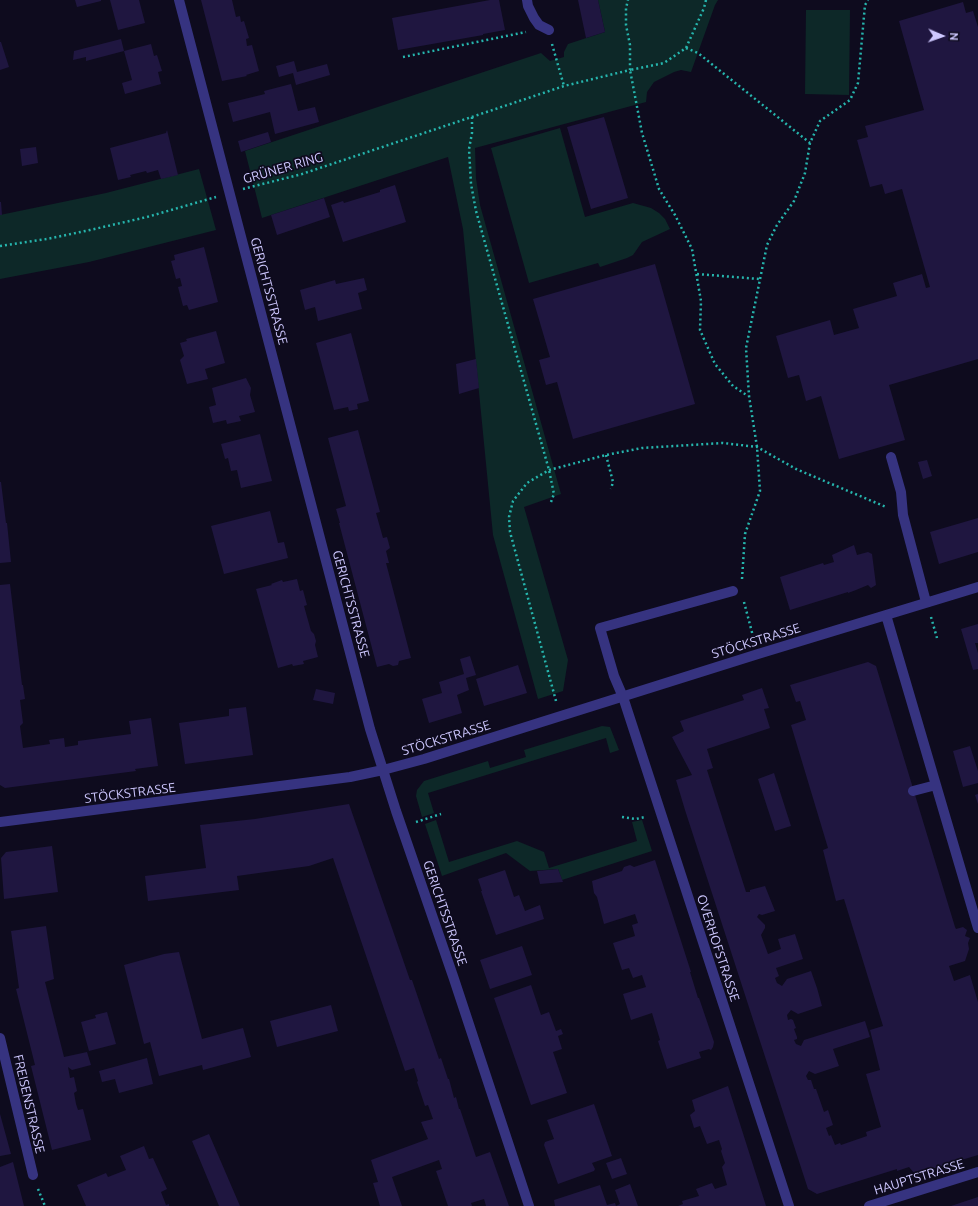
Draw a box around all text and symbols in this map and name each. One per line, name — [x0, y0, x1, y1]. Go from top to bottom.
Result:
north arrow — [922, 16, 962, 56]
text: N — [948, 32, 960, 41]
street label: GRÜNER RING — [241, 149, 325, 187]
street label: GERICHTSSTRASSE — [247, 236, 291, 346]
street label: GERICHTSSTRASSE — [329, 549, 373, 659]
street label: STÖCKSTRASSE — [710, 620, 802, 662]
street label: STÖCKSTRASSE — [400, 717, 492, 759]
street label: STÖCKSTRASSE — [83, 780, 177, 806]
street label: GERICHTSSTRASSE — [420, 858, 470, 968]
street label: OVERHOFSTRASSE — [693, 892, 743, 1004]
street label: FREISENSTRASSE — [10, 1053, 48, 1155]
street label: HAUPTSTRASSE — [872, 1156, 966, 1198]

